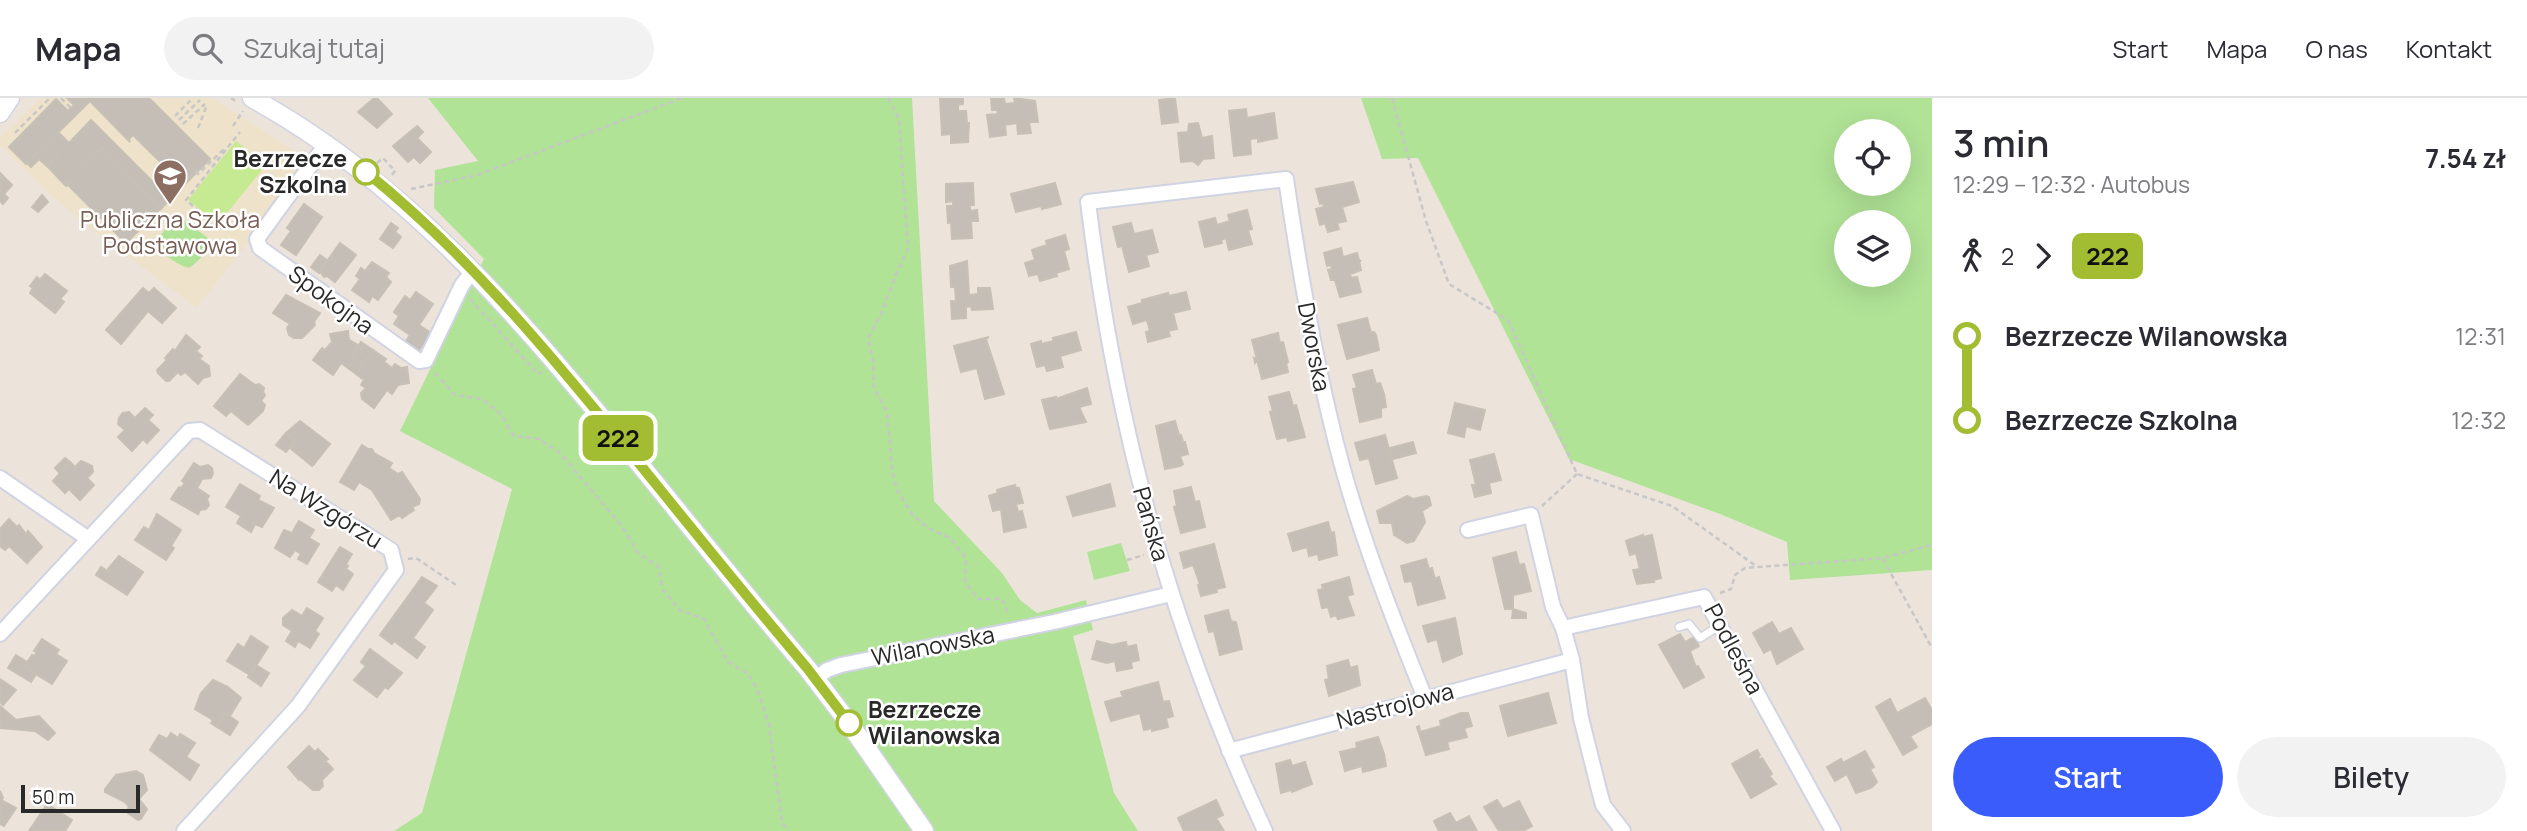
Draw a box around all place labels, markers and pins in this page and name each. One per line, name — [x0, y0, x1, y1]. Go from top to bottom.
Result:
place label: Bezrzecze Szkolna — [234, 142, 347, 200]
school or university icon: Publiczna Szkoła Podstawowa — [151, 157, 189, 206]
marker: Bezrzecze Szkolna — [353, 159, 379, 185]
place label: Publiczna Szkoła Podstawowa — [80, 203, 260, 261]
place label: Bezrzecze Wilanowska — [868, 693, 1000, 751]
marker: Bezrzecze Wilanowska — [836, 710, 862, 736]

